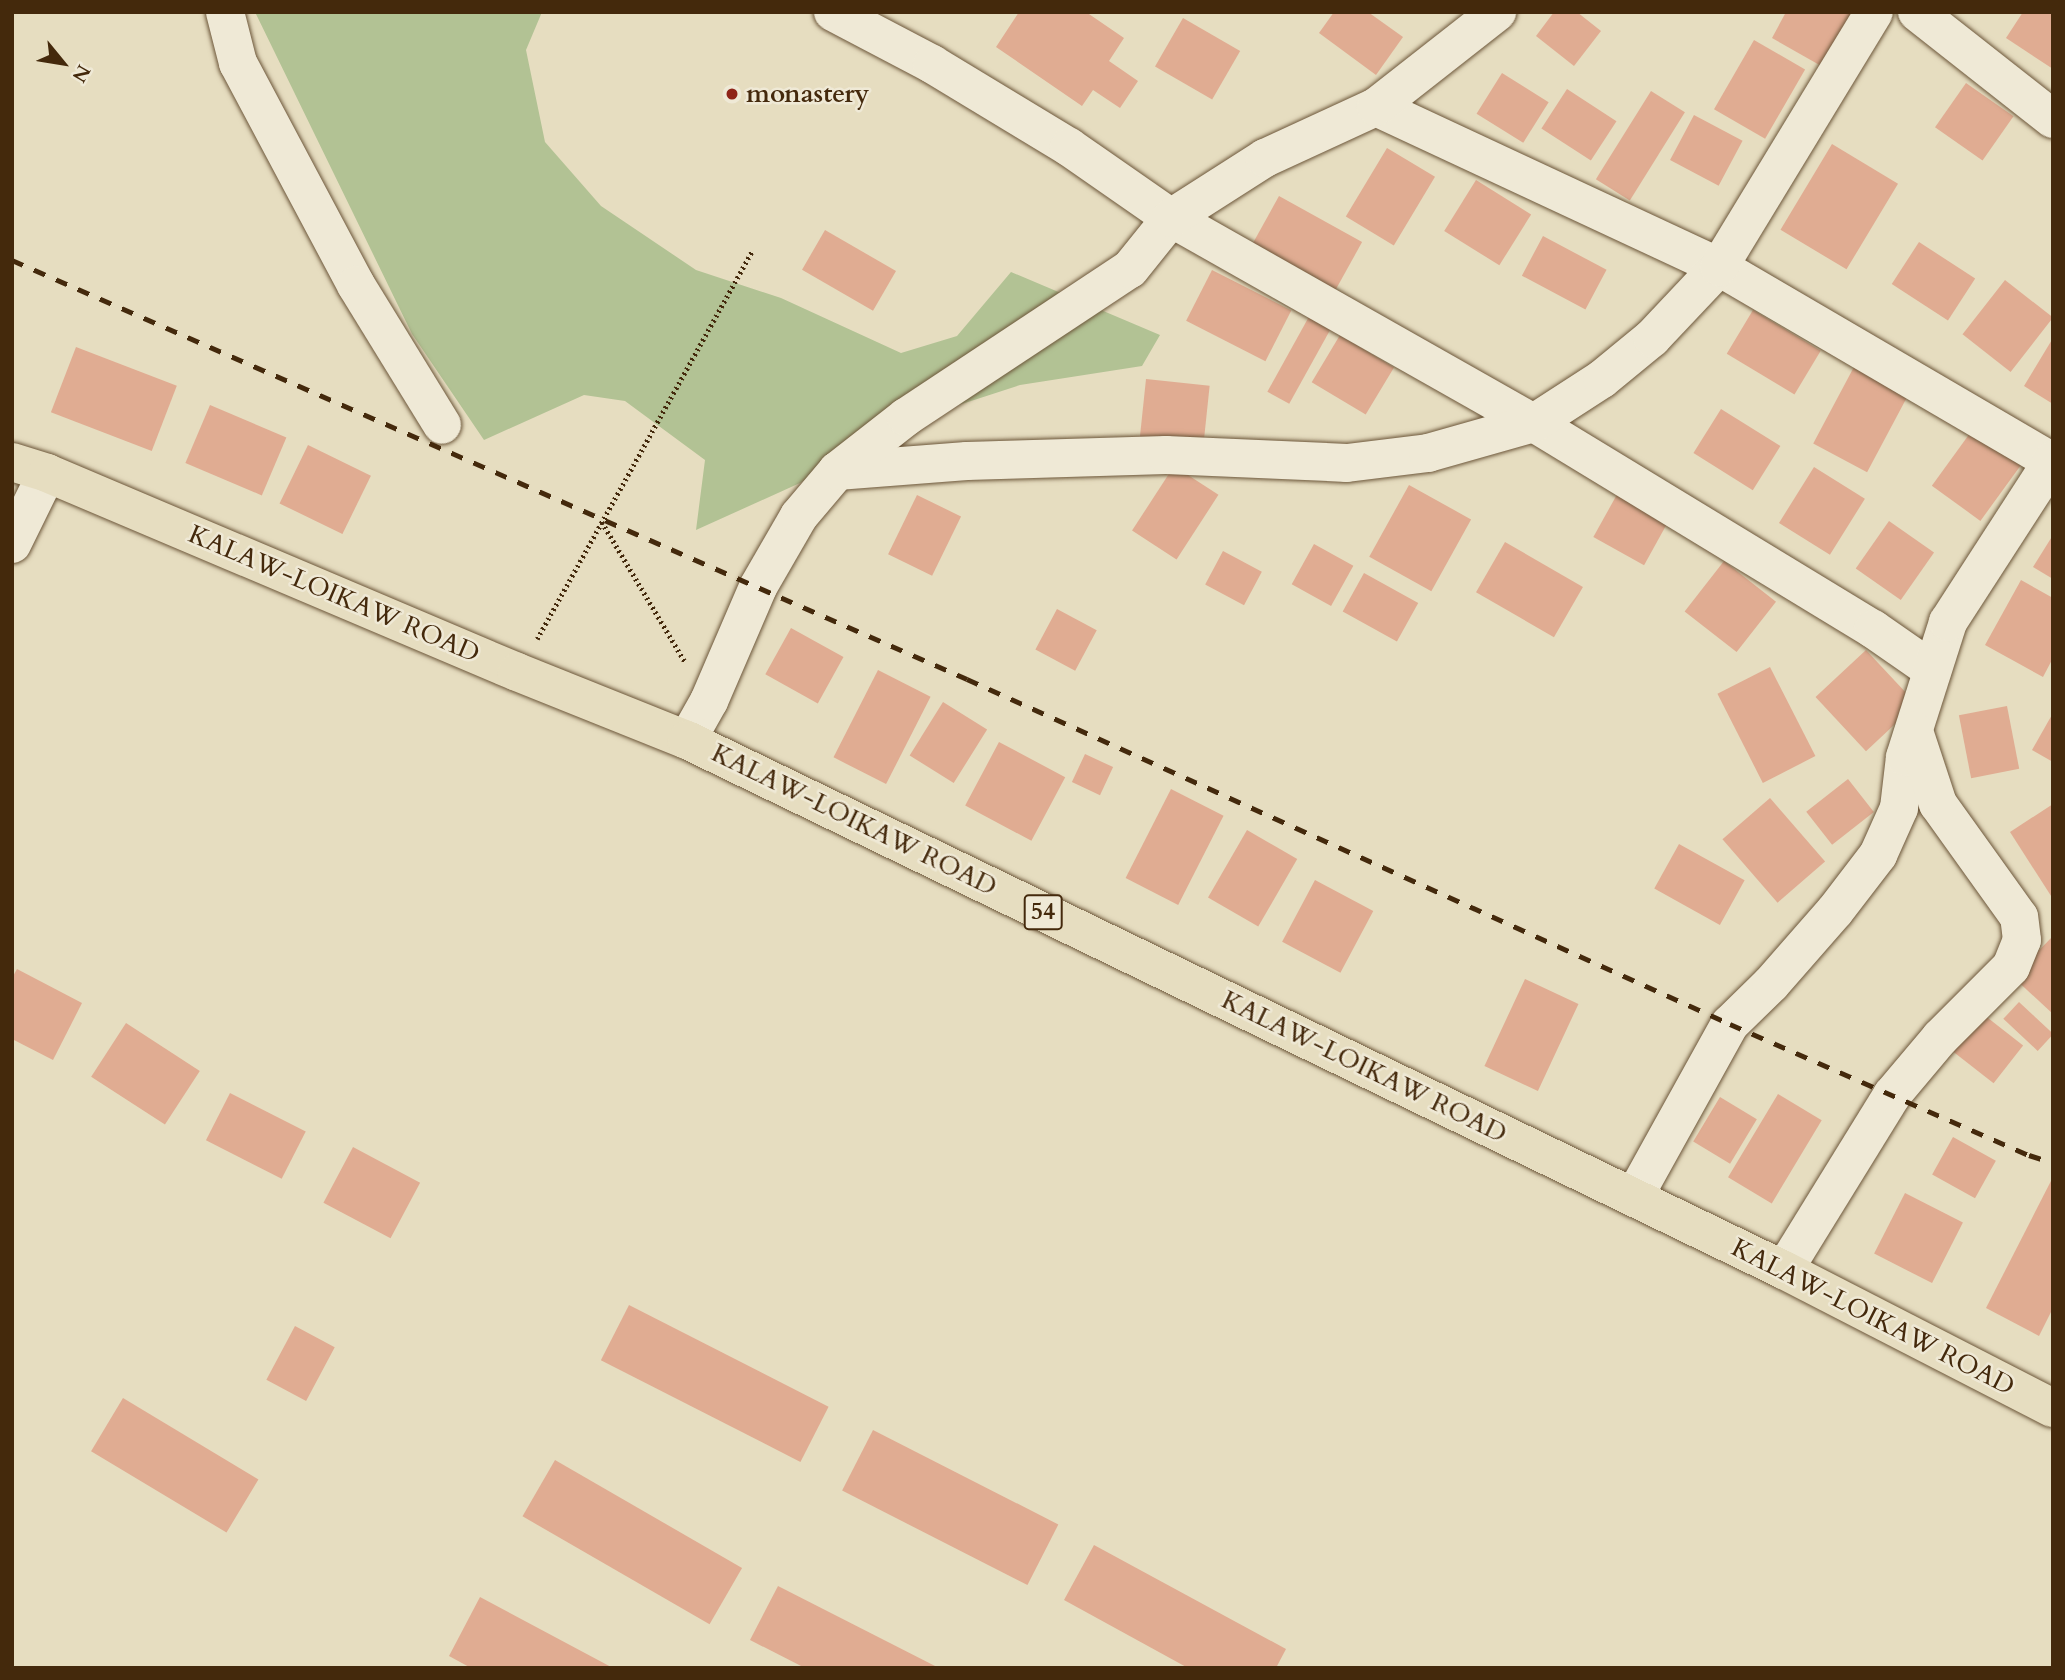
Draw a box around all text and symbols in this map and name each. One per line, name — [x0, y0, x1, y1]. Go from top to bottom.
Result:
north arrow — [28, 28, 98, 98]
text: N — [66, 60, 97, 87]
place label: monastery — [746, 78, 869, 110]
marker: monastery — [724, 86, 740, 102]
street label: KALAW-LOIKAW ROAD — [184, 518, 484, 670]
street label: KALAW-LOIKAW ROAD — [706, 737, 1002, 903]
road number: 54 — [1022, 891, 1064, 932]
street label: KALAW-LOIKAW ROAD — [1216, 984, 1512, 1150]
street label: KALAW-LOIKAW ROAD — [1726, 1232, 2020, 1402]

